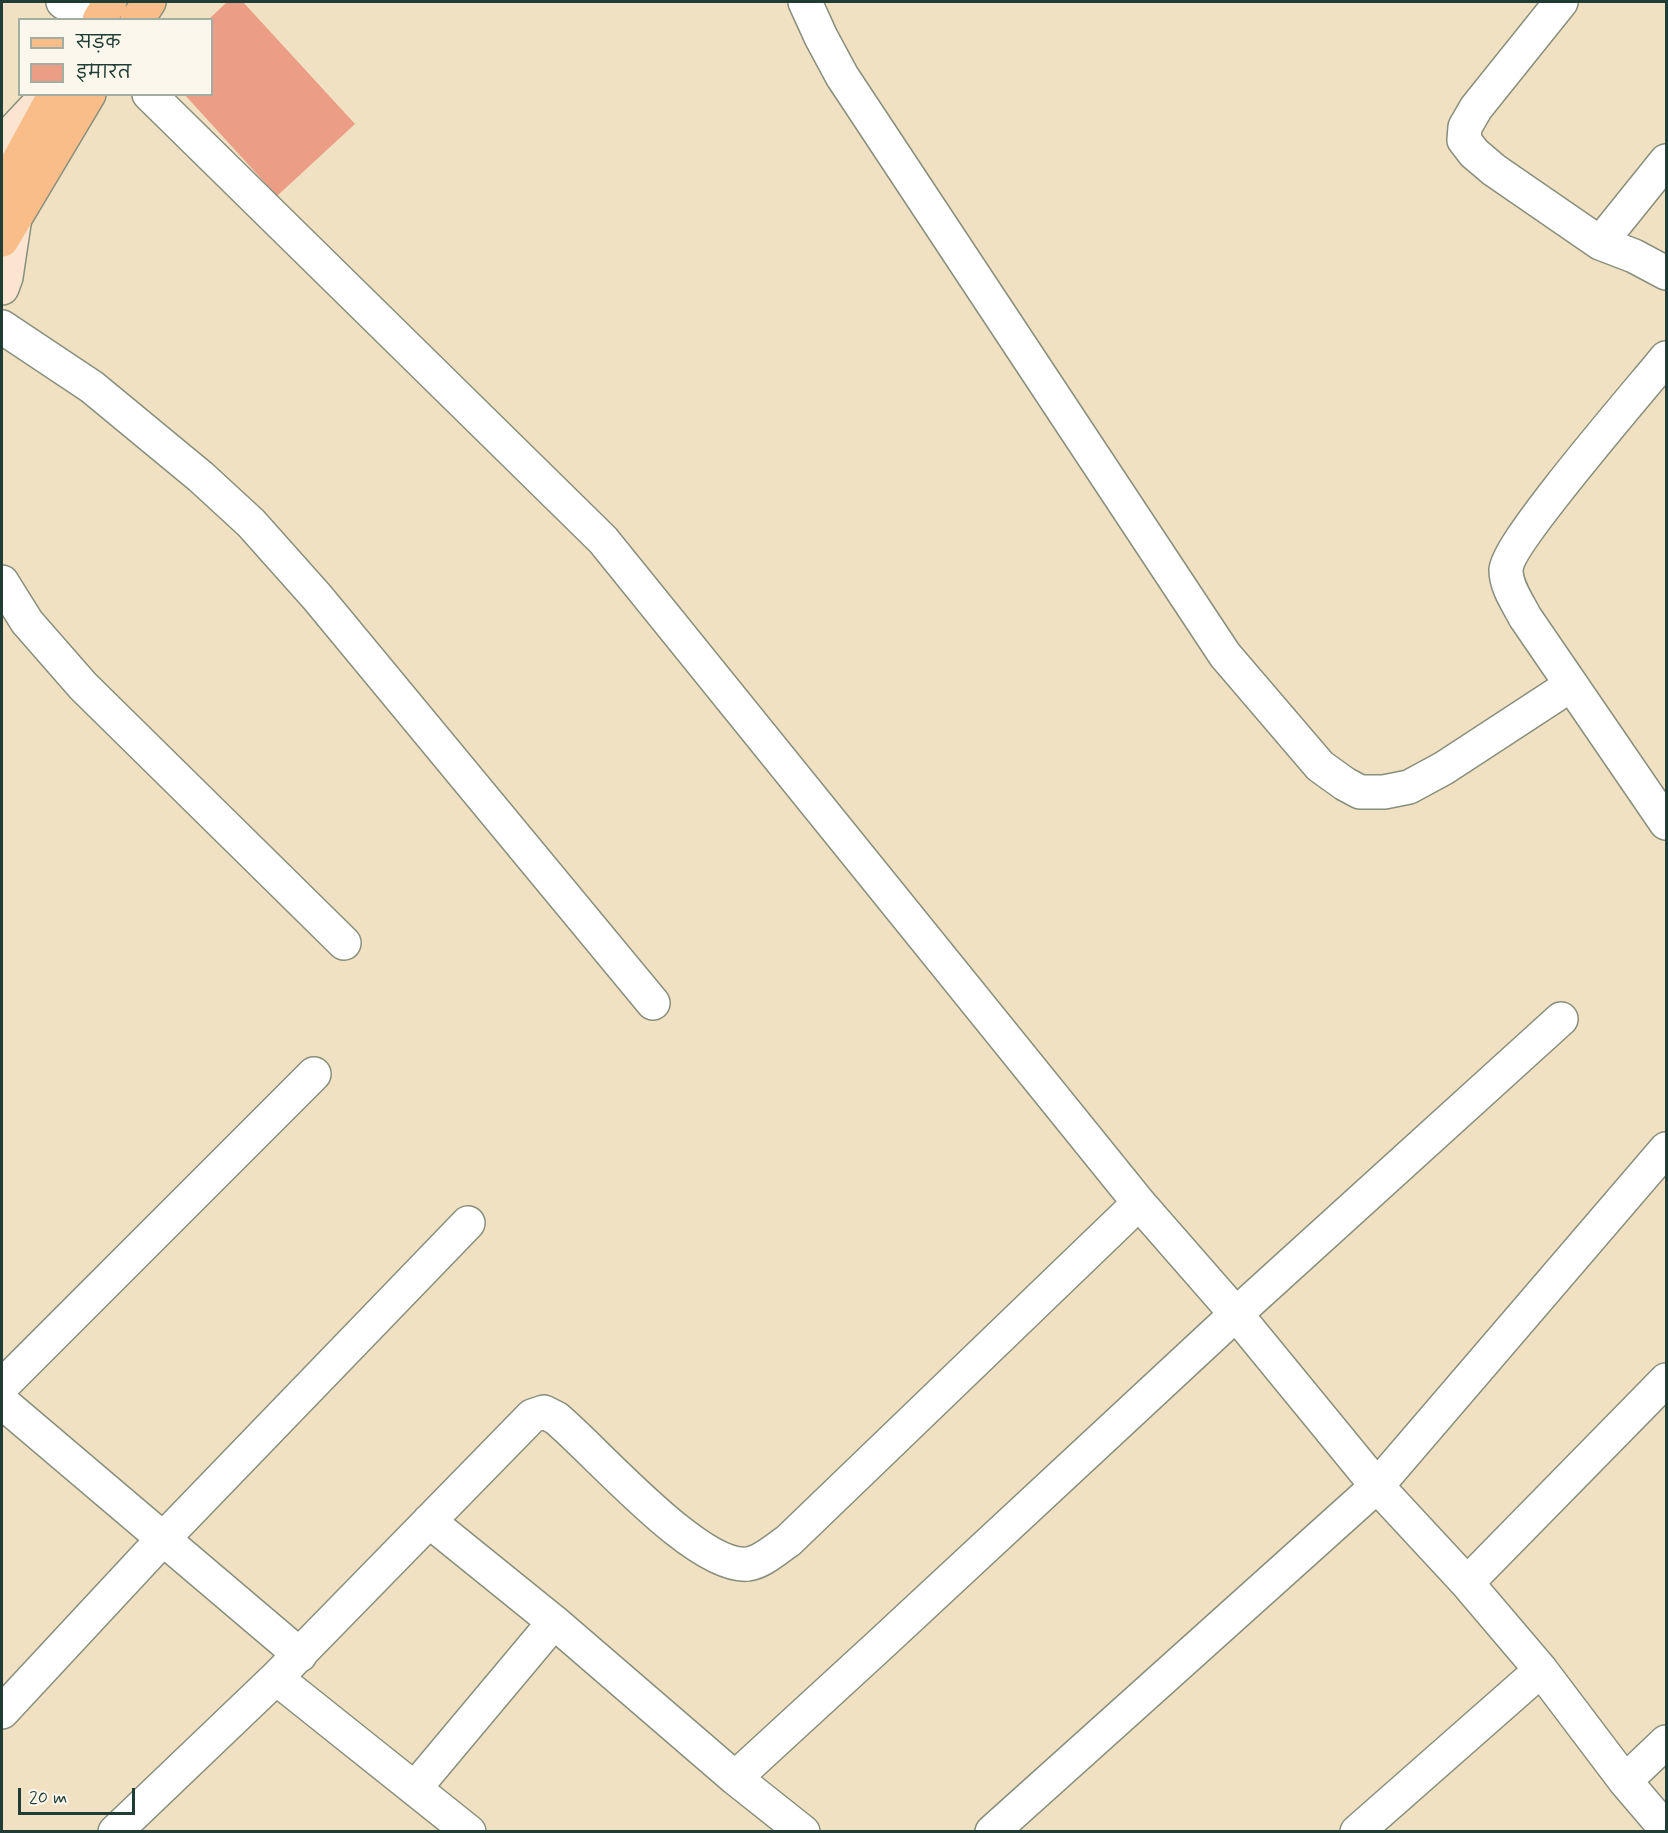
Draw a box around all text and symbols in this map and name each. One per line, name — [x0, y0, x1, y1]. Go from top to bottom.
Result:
legend — [18, 18, 213, 96]
text: सड़क — [76, 31, 120, 55]
text: इमारत — [76, 61, 131, 85]
scale bar — [21, 1776, 138, 1814]
text: 20 m — [29, 1786, 67, 1810]

